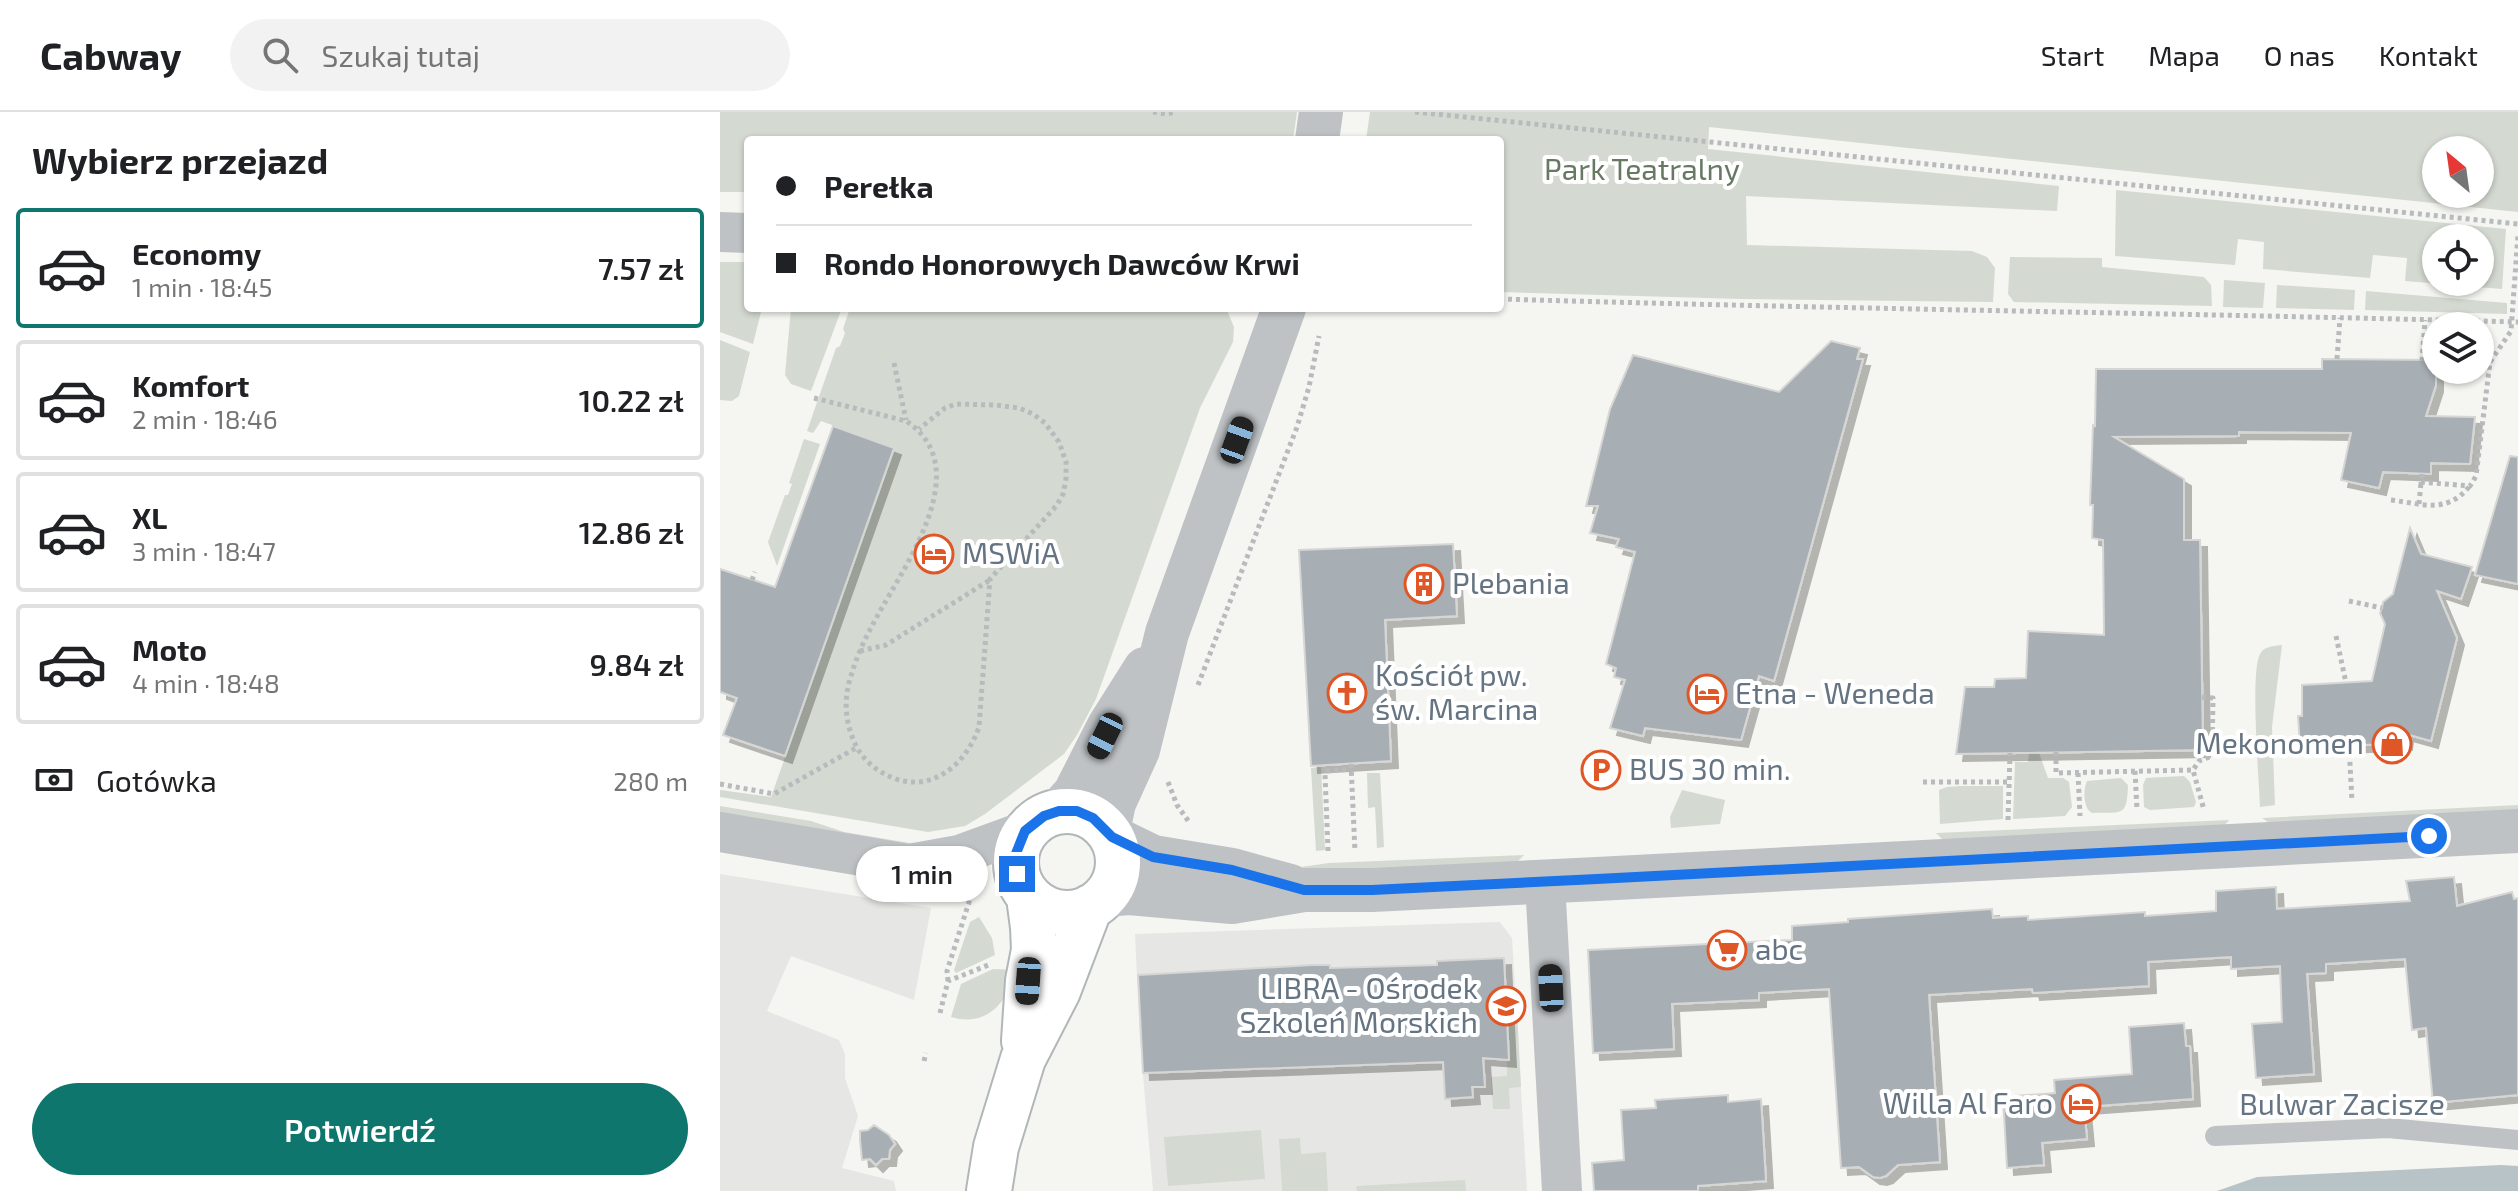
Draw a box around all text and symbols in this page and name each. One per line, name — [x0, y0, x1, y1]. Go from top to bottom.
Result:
search box — [230, 19, 790, 91]
text: Cabway — [40, 32, 182, 78]
icon: search — [258, 33, 302, 77]
text: Szukaj tutaj — [322, 37, 480, 73]
text: Start — [2041, 38, 2104, 72]
text: Mapa — [2148, 38, 2220, 72]
text: O nas — [2264, 38, 2335, 72]
text: Kontakt — [2379, 38, 2478, 72]
north arrow — [2422, 136, 2494, 208]
map controls — [2422, 136, 2494, 384]
text: Wybierz przejazd — [32, 138, 328, 181]
park label: Park Teatralny — [1544, 150, 1740, 186]
text: Perełka — [824, 168, 934, 204]
button: locate — [2422, 224, 2494, 296]
icon: car — [36, 232, 108, 304]
text: Economy — [132, 235, 261, 271]
text: Rondo Honorowych Dawców Krwi — [824, 245, 1300, 281]
text: 7.57 zł — [598, 250, 684, 286]
text: 1 min · 18:45 — [132, 271, 272, 302]
button: layers — [2422, 312, 2494, 384]
icon: car — [36, 364, 108, 436]
text: Komfort — [132, 367, 249, 403]
text: 10.22 zł — [579, 382, 684, 418]
text: 2 min · 18:46 — [132, 403, 278, 434]
car — [1218, 413, 1256, 467]
icon: car — [36, 496, 108, 568]
text: XL — [132, 499, 167, 535]
text: 12.86 zł — [579, 514, 684, 550]
hotel icon: MSWiA — [913, 533, 955, 575]
place label: MSWiA — [962, 534, 1060, 570]
text: 3 min · 18:47 — [132, 535, 276, 566]
building icon: Plebania — [1403, 563, 1445, 605]
place label: Plebania — [1452, 564, 1570, 600]
icon: car — [36, 628, 108, 700]
text: Moto — [132, 631, 207, 667]
text: 9.84 zł — [590, 646, 684, 682]
place label: Kościół pw. św. Marcina — [1375, 656, 1538, 726]
text: 4 min · 18:48 — [132, 667, 280, 698]
church icon: Kościół pw. św. Marcina — [1326, 672, 1368, 714]
hotel icon: Etna - Weneda — [1686, 673, 1728, 715]
place label: Etna - Weneda — [1735, 674, 1935, 710]
car — [1084, 709, 1126, 763]
shop icon: Mekonomen — [2371, 723, 2413, 765]
place label: Mekonomen — [2195, 724, 2364, 760]
parking icon: BUS 30 min. — [1580, 749, 1622, 791]
place label: BUS 30 min. — [1629, 750, 1791, 786]
icon: cash — [32, 758, 76, 802]
text: Gotówka — [96, 762, 217, 798]
text: 280 m — [613, 765, 688, 796]
route start — [2411, 818, 2447, 854]
callout: 1 min — [857, 846, 989, 902]
route end — [999, 856, 1035, 892]
text: 1 min — [891, 858, 953, 889]
supermarket icon: abc — [1706, 929, 1748, 971]
place label: abc — [1755, 930, 1803, 966]
car — [1014, 956, 1042, 1006]
car — [1538, 963, 1564, 1013]
place label: LIBRA - Ośrodek Szkoleń Morskich — [1239, 969, 1478, 1039]
school or university icon: LIBRA - Ośrodek Szkoleń Morskich — [1485, 985, 1527, 1027]
button: Potwierdź — [32, 1083, 688, 1175]
hotel icon: Willa Al Faro — [2060, 1083, 2102, 1125]
place label: Willa Al Faro — [1883, 1084, 2053, 1120]
street label: Bulwar Zacisze — [2239, 1085, 2445, 1121]

